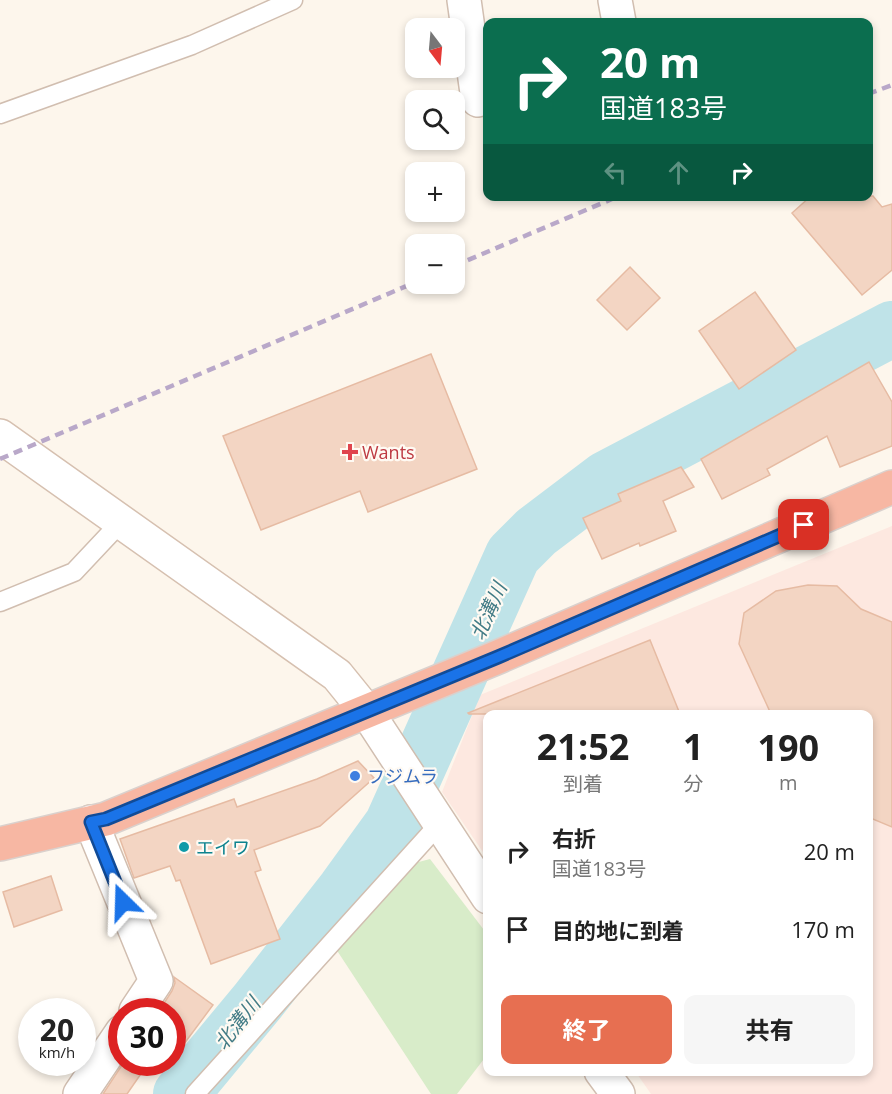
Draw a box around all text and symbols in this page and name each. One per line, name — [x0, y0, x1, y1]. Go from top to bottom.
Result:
north arrow — [405, 18, 465, 78]
map controls — [405, 18, 465, 294]
text: 20 m — [600, 33, 700, 90]
icon: right — [501, 42, 579, 120]
text: 国道183号 — [600, 89, 727, 126]
button: search — [405, 90, 465, 150]
icon: left — [599, 156, 632, 189]
icon: ahead — [662, 156, 695, 189]
icon: right — [725, 156, 758, 189]
button: + — [405, 162, 465, 222]
button: − — [405, 234, 465, 294]
place label: Wants — [362, 440, 415, 464]
marker: Wants — [343, 445, 357, 459]
pin — [778, 499, 829, 550]
icon: arrive — [787, 508, 820, 541]
water label: 北溝川 — [463, 576, 513, 644]
text: 21:52 — [537, 722, 629, 771]
text: 1 — [683, 722, 704, 771]
text: 190 — [757, 723, 819, 772]
place label: フジムラ — [367, 764, 438, 788]
marker: フジムラ — [348, 769, 362, 783]
text: m — [779, 769, 798, 796]
text: 到着 — [563, 770, 603, 797]
text: 分 — [683, 770, 703, 797]
text: 右折 — [552, 823, 596, 853]
place label: エイワ — [196, 835, 250, 859]
icon: right — [501, 835, 534, 868]
text: 20 m — [804, 836, 855, 866]
marker: エイワ — [177, 840, 191, 854]
text: 国道183号 — [552, 855, 646, 882]
position arrow — [91, 870, 155, 934]
icon: arrive — [501, 913, 534, 946]
text: 170 m — [791, 914, 855, 944]
text: 目的地に到着 — [552, 915, 684, 945]
water label: 北溝川 — [208, 989, 267, 1055]
button: 終了 — [501, 995, 672, 1064]
button: 共有 — [684, 995, 855, 1064]
speed limit sign: 30 — [108, 998, 186, 1076]
text: 20 — [40, 1009, 74, 1050]
text: km/h — [39, 1042, 75, 1062]

